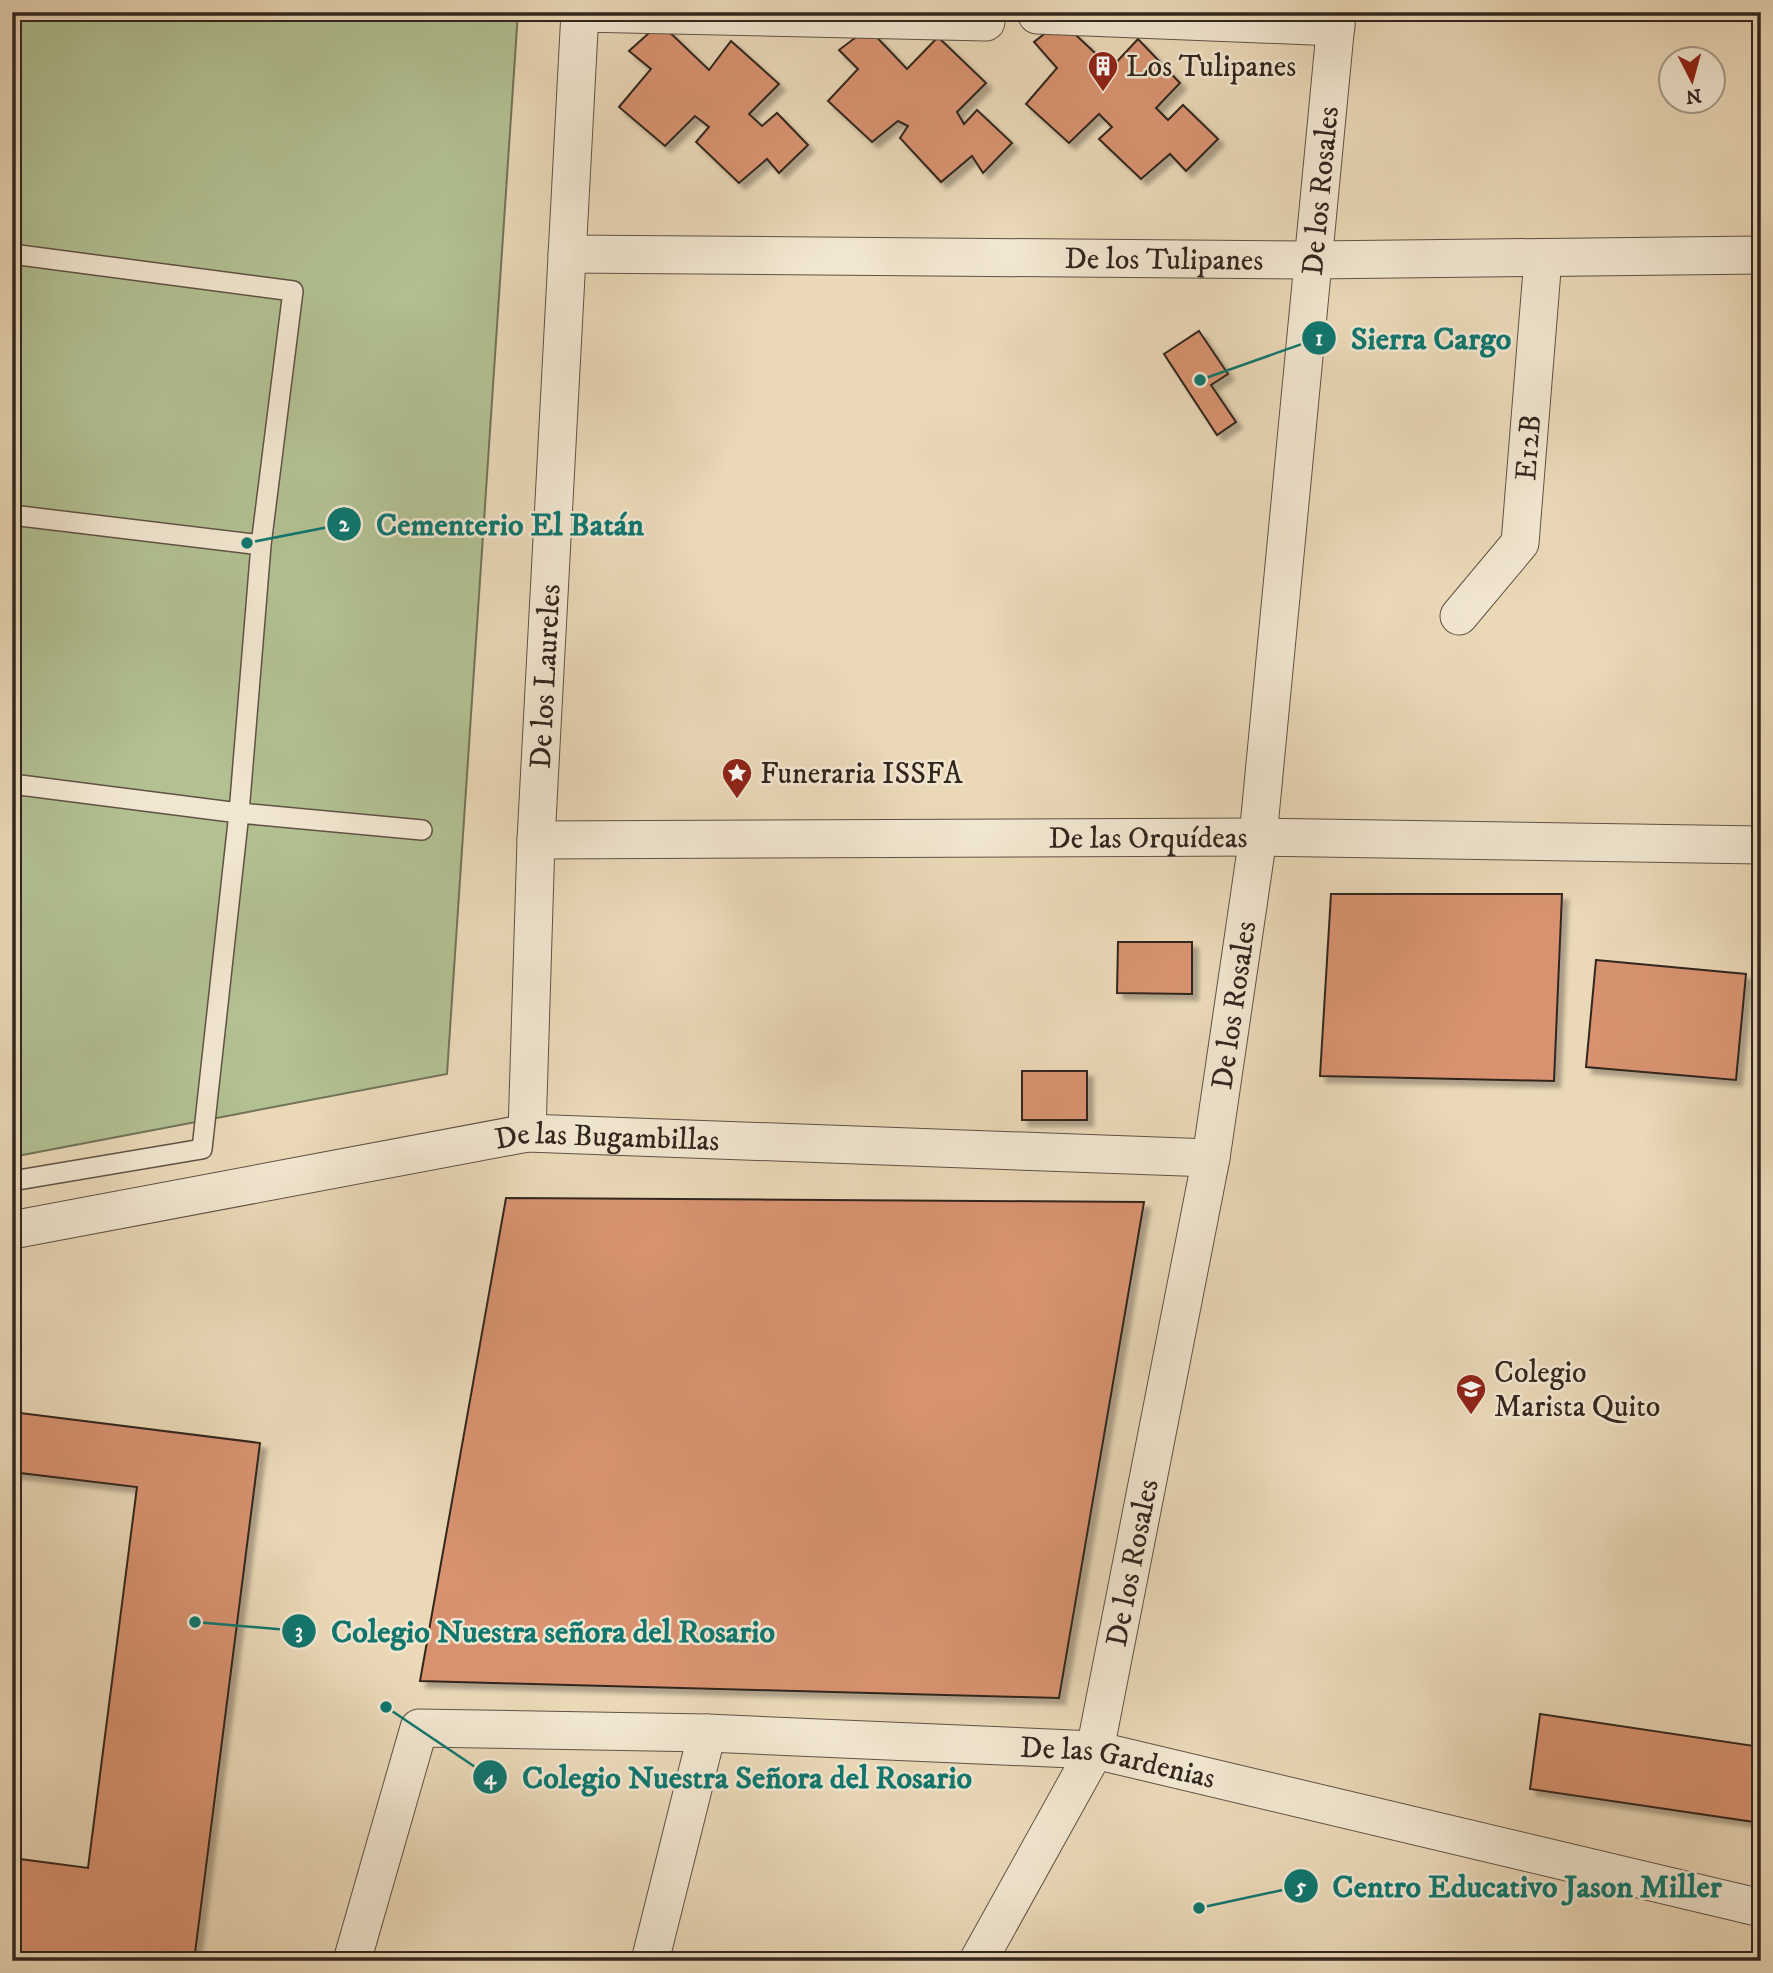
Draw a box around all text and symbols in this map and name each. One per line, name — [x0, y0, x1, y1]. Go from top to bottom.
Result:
north arrow — [1658, 46, 1728, 116]
building icon: Los Tulipanes — [1086, 49, 1120, 93]
place label: Los Tulipanes — [1126, 49, 1296, 86]
text: N — [1684, 83, 1703, 108]
street label: De los Rosales — [1295, 105, 1348, 277]
street label: De los Tulipanes — [1064, 241, 1264, 280]
callout: Sierra Cargo — [1301, 311, 1525, 364]
text: Sierra Cargo — [1351, 320, 1511, 360]
text: 1 — [1315, 326, 1323, 352]
street label: E12B — [1508, 413, 1550, 482]
callout: Cementerio El Batán — [327, 497, 658, 550]
text: Cementerio El Batán — [376, 506, 644, 546]
text: 2 — [339, 512, 350, 538]
street label: De los Laureles — [523, 583, 570, 770]
place icon: Funeraria ISSFA — [720, 756, 754, 800]
place label: Funeraria ISSFA — [760, 756, 963, 793]
street label: De las Orquídeas — [1048, 820, 1248, 858]
street label: De los Rosales — [1204, 919, 1265, 1092]
street label: De las Bugambillas — [492, 1116, 720, 1160]
place label: Colegio Marista Quito — [1494, 1355, 1660, 1426]
school or university icon: Colegio Marista Quito — [1454, 1372, 1488, 1416]
street label: De los Rosales — [1099, 1476, 1168, 1650]
callout: Colegio Nuestra señora del Rosario — [282, 1604, 789, 1657]
text: Colegio Nuestra señora del Rosario — [331, 1613, 775, 1653]
text: 3 — [295, 1619, 303, 1645]
street label: De las Gardenias — [1019, 1730, 1219, 1798]
callout: Colegio Nuestra Señora del Rosario — [473, 1750, 986, 1803]
text: Colegio Nuestra Señora del Rosario — [522, 1759, 972, 1799]
text: 4 — [484, 1765, 497, 1791]
callout: Centro Educativo Jason Miller — [1283, 1859, 1736, 1912]
text: Centro Educativo Jason Miller — [1332, 1868, 1723, 1908]
text: 5 — [1295, 1874, 1307, 1900]

